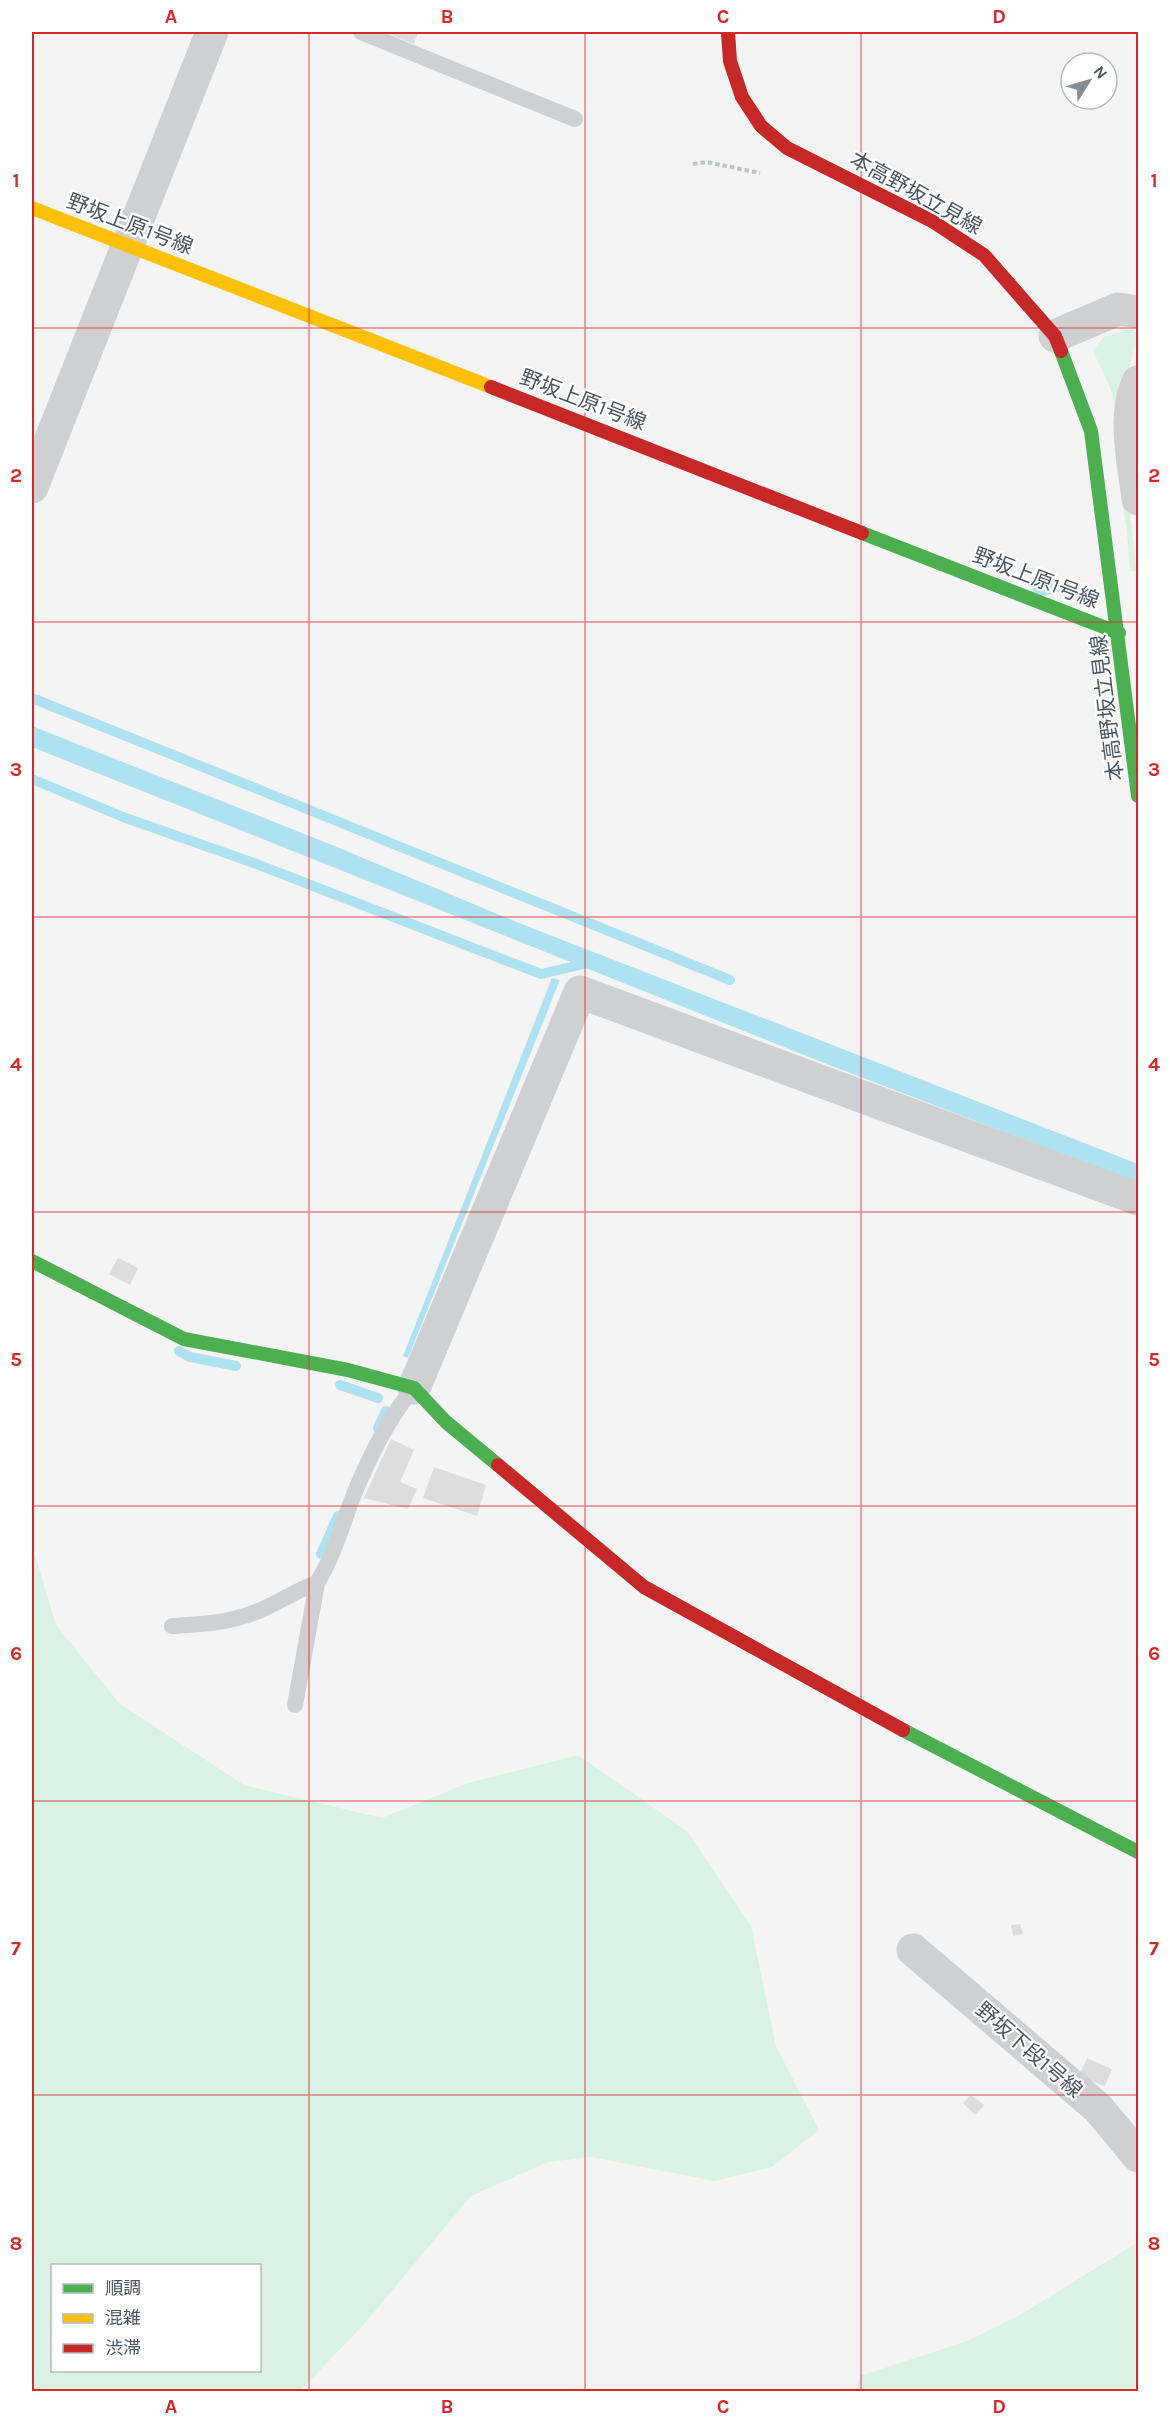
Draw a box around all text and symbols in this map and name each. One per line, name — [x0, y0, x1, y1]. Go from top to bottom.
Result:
text: A — [165, 5, 178, 28]
text: B — [441, 5, 453, 28]
text: C — [717, 5, 729, 28]
text: D — [992, 5, 1006, 28]
north arrow — [1059, 51, 1119, 111]
text: N — [1090, 62, 1112, 83]
street label: 本高野坂立見線 — [846, 147, 986, 239]
text: 1 — [12, 169, 20, 192]
text: 1 — [1150, 169, 1158, 192]
street label: 野坂上原1号線 — [64, 189, 196, 259]
street label: 野坂上原1号線 — [517, 365, 649, 435]
text: 2 — [10, 464, 22, 487]
text: 2 — [1148, 464, 1160, 487]
street label: 野坂上原1号線 — [970, 543, 1102, 613]
street label: 本高野坂立見線 — [1086, 634, 1128, 782]
text: 3 — [10, 758, 22, 781]
text: 3 — [1148, 758, 1160, 781]
text: 4 — [10, 1053, 22, 1076]
text: 4 — [1148, 1053, 1160, 1076]
text: 5 — [10, 1348, 22, 1371]
text: 5 — [1148, 1348, 1160, 1371]
text: 6 — [10, 1642, 22, 1665]
text: 6 — [1148, 1642, 1160, 1665]
text: 7 — [11, 1937, 21, 1960]
text: 7 — [1149, 1937, 1159, 1960]
street label: 野坂下段1号線 — [971, 1997, 1087, 2103]
text: 8 — [10, 2232, 22, 2255]
text: 8 — [1148, 2232, 1160, 2255]
legend — [51, 2264, 261, 2372]
text: 順調 — [105, 2277, 141, 2299]
text: 混雑 — [105, 2307, 141, 2329]
text: 渋滞 — [105, 2337, 141, 2359]
text: A — [165, 2395, 178, 2418]
text: B — [441, 2395, 453, 2418]
text: C — [717, 2395, 729, 2418]
text: D — [992, 2395, 1006, 2418]

